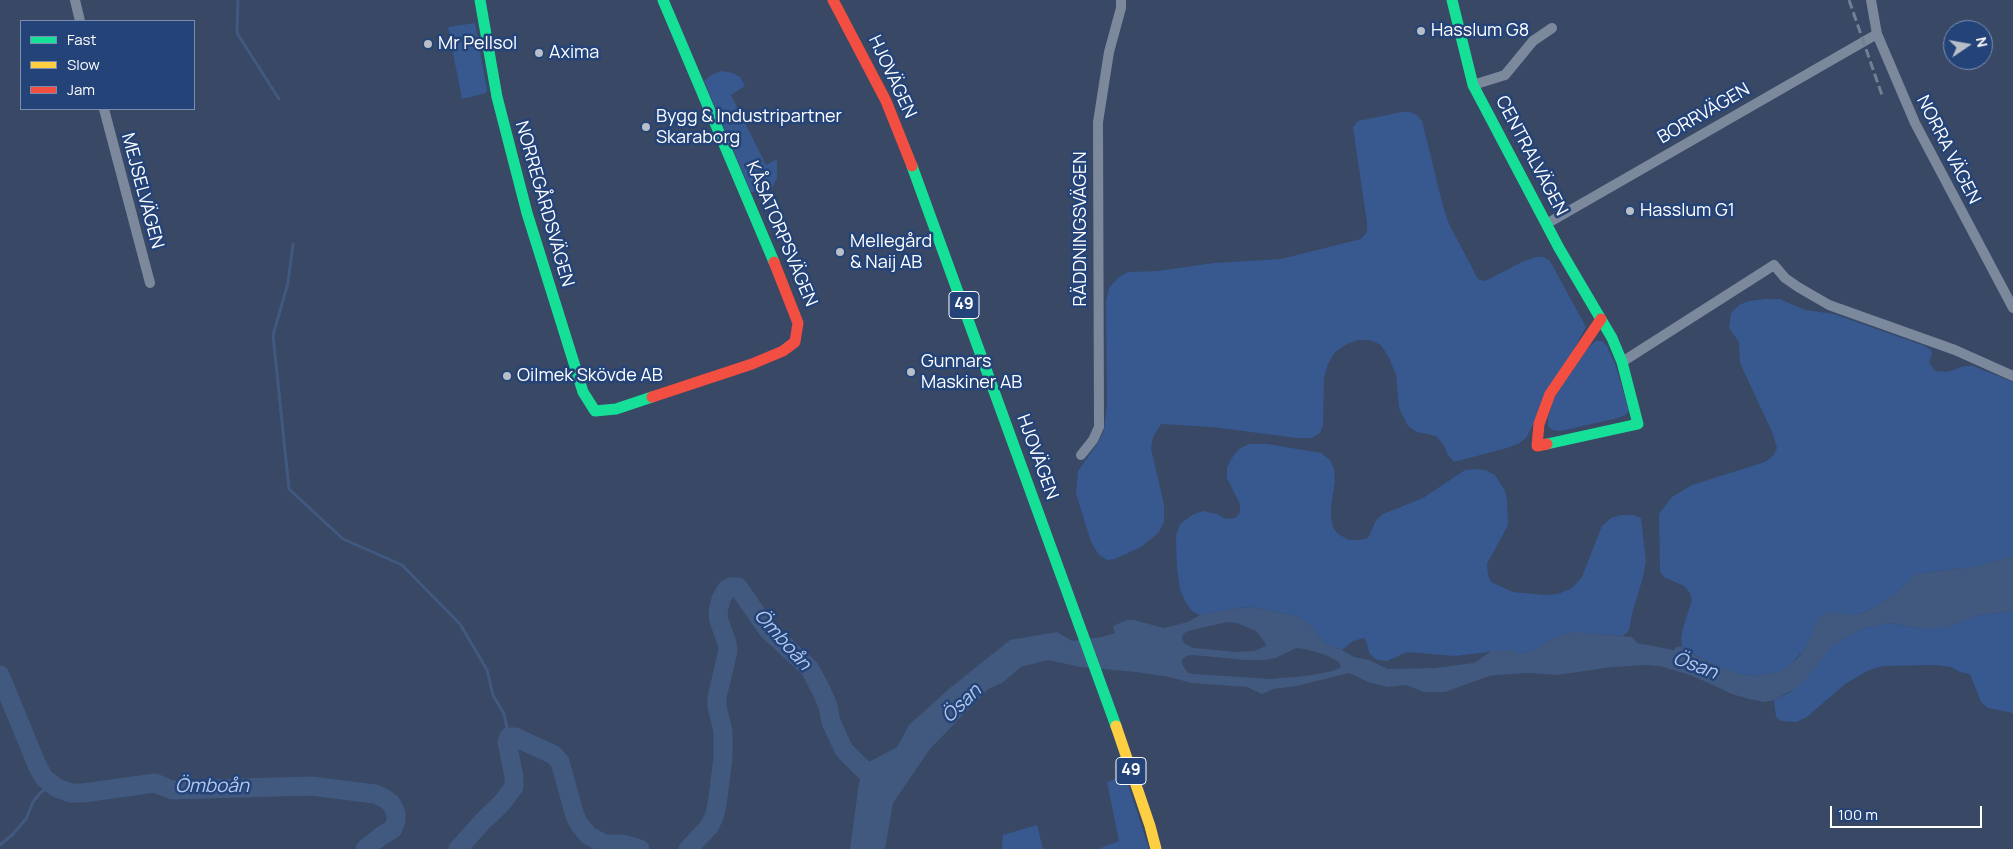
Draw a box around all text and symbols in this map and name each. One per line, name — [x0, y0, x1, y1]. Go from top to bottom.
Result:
legend — [20, 20, 195, 110]
place label: Hasslum G8 — [1431, 20, 1529, 42]
north arrow — [1943, 20, 1993, 70]
marker: Hasslum G8 — [1415, 25, 1427, 37]
text: Fast — [67, 29, 96, 50]
street label: HJOVÄGEN — [863, 32, 921, 122]
place label: Mr Pellsol — [438, 33, 517, 55]
text: N — [1972, 35, 1993, 49]
marker: Mr Pellsol — [422, 38, 434, 50]
place label: Axima — [549, 42, 599, 64]
marker: Axima — [533, 47, 545, 59]
text: Slow — [67, 54, 100, 75]
text: Jam — [67, 79, 95, 100]
street label: BORRVÄGEN — [1654, 79, 1754, 149]
street label: CENTRALVÄGEN — [1490, 92, 1572, 220]
street label: NORRA VÄGEN — [1911, 92, 1985, 208]
place label: Bygg & Industripartner Skaraborg — [656, 106, 842, 148]
street label: NORREGÅRDSVÄGEN — [510, 119, 578, 289]
marker: Bygg & Industripartner Skaraborg — [640, 121, 652, 133]
street label: MEJSELVÄGEN — [116, 131, 168, 251]
street label: RÄDDNINGSVÄGEN — [1070, 151, 1092, 307]
street label: KÅSATORPSVÄGEN — [741, 158, 821, 310]
place label: Hasslum G1 — [1640, 200, 1735, 222]
marker: Hasslum G1 — [1624, 205, 1636, 217]
place label: Mellegård & Naij AB — [850, 231, 932, 274]
marker: Mellegård & Naij AB — [834, 246, 846, 258]
road number: 49 — [949, 292, 979, 318]
place label: Gunnars Maskiner AB — [921, 351, 1022, 394]
place label: Oilmek Skövde AB — [517, 365, 663, 387]
marker: Gunnars Maskiner AB — [905, 366, 917, 378]
marker: Oilmek Skövde AB — [501, 370, 513, 382]
street label: HJOVÄGEN — [1012, 411, 1062, 503]
water label: Ömboån — [749, 605, 815, 675]
water label: Ösan — [1670, 647, 1720, 685]
water label: Ösan — [938, 680, 986, 728]
road number: 49 — [1116, 758, 1146, 784]
water label: Ömboån — [175, 776, 249, 798]
scale bar — [1833, 796, 1986, 828]
text: 100 m — [1838, 804, 1878, 825]

